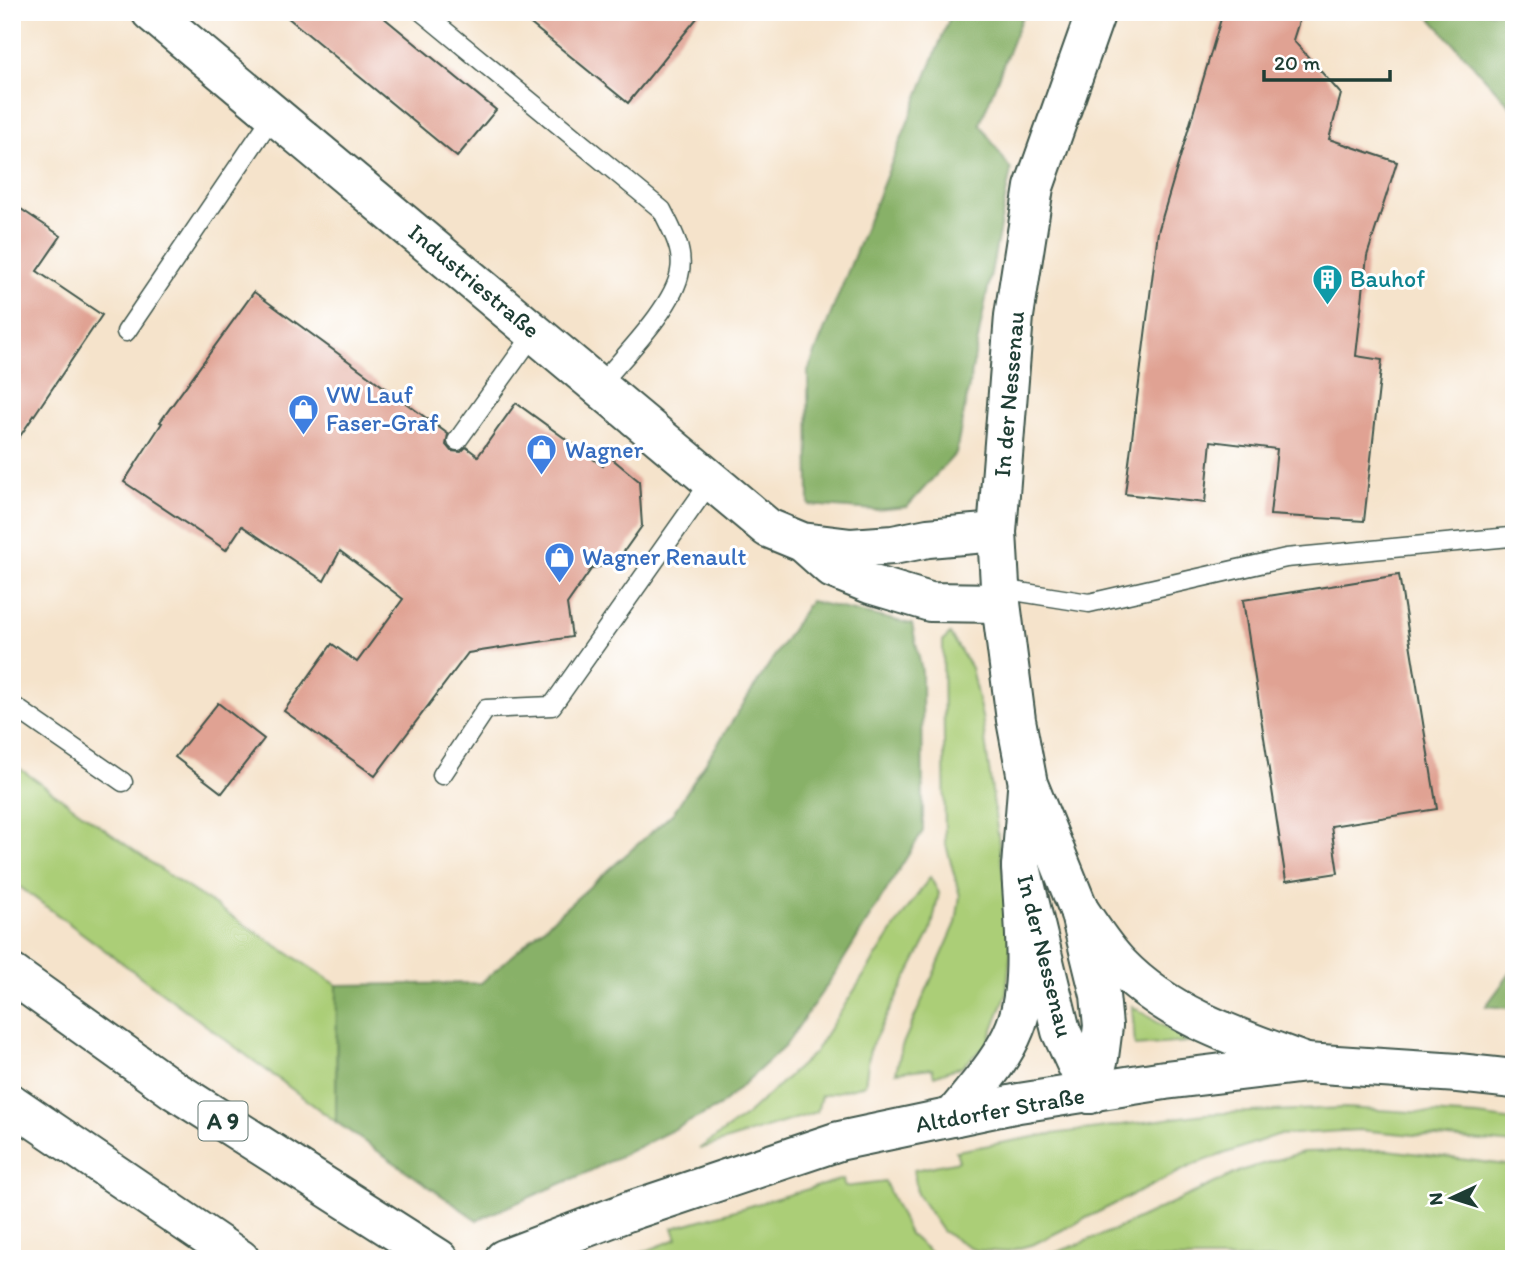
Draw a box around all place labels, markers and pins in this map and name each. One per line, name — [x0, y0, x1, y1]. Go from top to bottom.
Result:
building icon: Bauhof — [1310, 262, 1344, 306]
place label: Bauhof — [1350, 264, 1425, 293]
place label: VW Lauf Faser-Graf — [326, 380, 439, 437]
shop icon: VW Lauf Faser-Graf — [286, 392, 320, 436]
shop icon: Wagner — [525, 433, 559, 477]
place label: Wagner — [565, 435, 644, 464]
shop icon: Wagner Renault — [542, 540, 576, 584]
place label: Wagner Renault — [582, 542, 747, 571]

